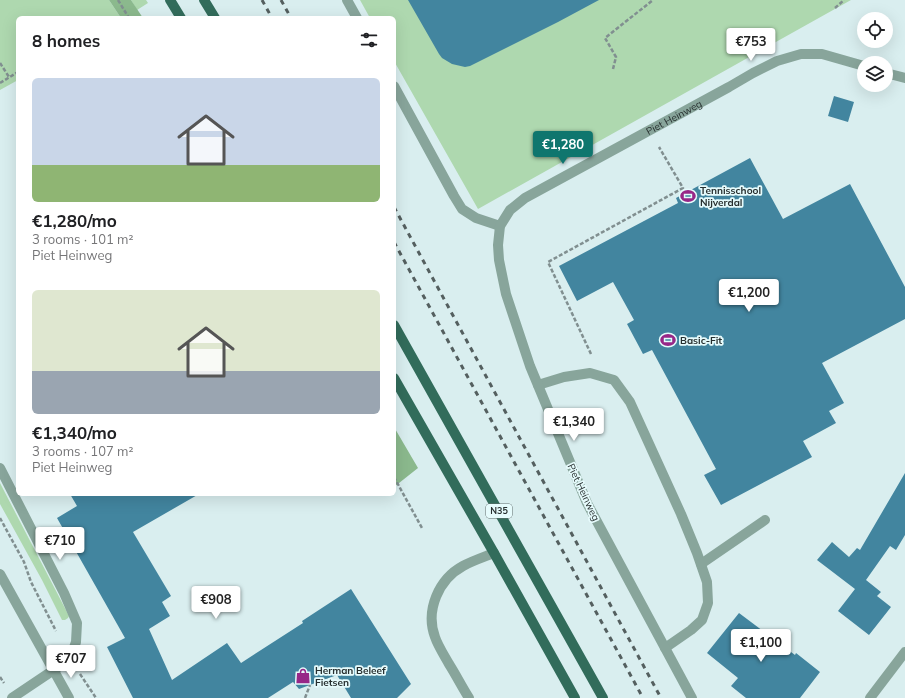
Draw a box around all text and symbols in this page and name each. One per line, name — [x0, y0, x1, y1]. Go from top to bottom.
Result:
map controls — [857, 12, 893, 92]
button: locate — [857, 12, 893, 48]
pin: €753 — [727, 28, 775, 62]
icon: filters — [358, 29, 380, 51]
text: 8 homes — [32, 30, 100, 51]
text: €753 — [735, 33, 767, 49]
button: layers — [857, 56, 893, 92]
street label: Piet Heinweg — [644, 97, 704, 138]
icon: home — [170, 104, 242, 176]
pin: €1,280 — [530, 131, 596, 165]
text: €1,280 — [542, 136, 584, 152]
place label: Tennisschool Nijverdal — [700, 184, 761, 209]
sports icon: Tennisschool Nijverdal — [679, 187, 697, 205]
text: €1,280/mo — [32, 210, 117, 231]
text: 3 rooms · 101 m² — [32, 231, 133, 247]
text: Piet Heinweg — [32, 247, 112, 263]
pin: €1,200 — [716, 279, 782, 313]
text: €1,200 — [728, 284, 770, 300]
icon: home — [170, 316, 242, 388]
sports icon: Basic-Fit — [659, 331, 677, 349]
place label: Basic-Fit — [680, 334, 722, 347]
pin: €1,340 — [541, 408, 607, 442]
text: €1,340 — [553, 413, 595, 429]
text: €1,340/mo — [32, 422, 117, 443]
text: 3 rooms · 107 m² — [32, 443, 133, 459]
text: Piet Heinweg — [32, 459, 112, 475]
street label: Piet Heinweg — [565, 461, 602, 523]
road number: N35 — [486, 504, 512, 518]
pin: €710 — [36, 527, 84, 561]
text: €710 — [44, 532, 76, 548]
pin: €908 — [192, 586, 240, 620]
text: €908 — [200, 591, 232, 607]
pin: €1,100 — [728, 629, 794, 663]
text: €1,100 — [740, 634, 782, 650]
pin: €707 — [47, 645, 95, 679]
text: €707 — [55, 650, 87, 666]
place label: Herman Beleef Fietsen — [315, 664, 386, 689]
shop icon: Herman Beleef Fietsen — [294, 667, 312, 685]

